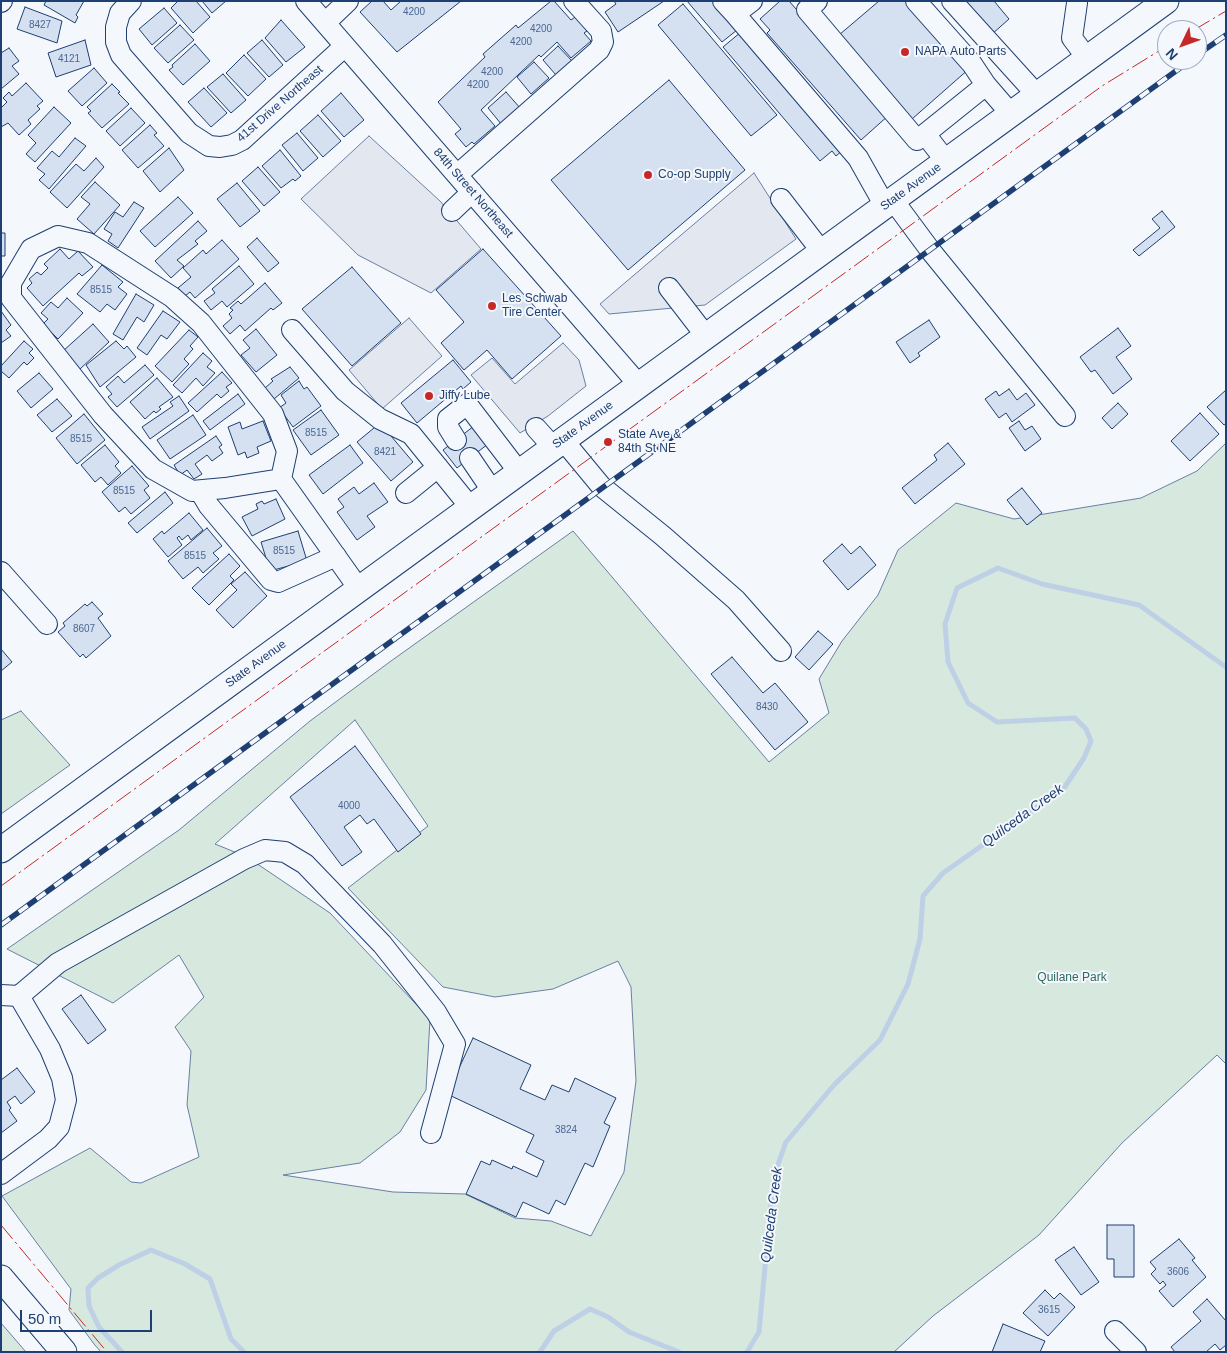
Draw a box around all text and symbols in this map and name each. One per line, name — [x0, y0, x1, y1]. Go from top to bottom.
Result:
house number: 4200 — [403, 6, 425, 18]
house number: 8427 — [29, 19, 51, 31]
north arrow — [1157, 20, 1207, 70]
house number: 4200 — [530, 23, 552, 35]
house number: 4200 — [510, 36, 532, 48]
place label: NAPA Auto Parts — [915, 45, 1006, 59]
text: N — [1162, 45, 1181, 63]
marker: NAPA Auto Parts — [899, 46, 911, 58]
house number: 4121 — [58, 53, 80, 65]
street label: 41st Drive Northeast — [234, 63, 326, 145]
house number: 4200 — [481, 66, 503, 78]
house number: 4200 — [467, 79, 489, 91]
street label: 84th Street Northeast — [430, 145, 516, 241]
street label: State Avenue — [878, 160, 944, 214]
place label: Co-op Supply — [658, 168, 731, 182]
marker: Co-op Supply — [642, 169, 654, 181]
house number: 8515 — [90, 284, 112, 296]
place label: Les Schwab Tire Center — [502, 292, 567, 320]
marker: Les Schwab Tire Center — [486, 300, 498, 312]
place label: Jiffy Lube — [439, 389, 490, 403]
marker: Jiffy Lube — [423, 390, 435, 402]
street label: State Avenue — [550, 398, 616, 452]
house number: 8515 — [305, 427, 327, 439]
place label: State Ave & 84th St NE — [618, 428, 681, 456]
house number: 8515 — [70, 433, 92, 445]
marker: State Ave & 84th St NE — [602, 436, 614, 448]
house number: 8421 — [374, 446, 396, 458]
house number: 8515 — [113, 485, 135, 497]
house number: 8515 — [273, 545, 295, 557]
house number: 8515 — [184, 550, 206, 562]
house number: 8607 — [73, 623, 95, 635]
street label: State Avenue — [223, 637, 289, 691]
house number: 8430 — [756, 701, 778, 713]
water label: Quilceda Creek — [979, 781, 1067, 851]
house number: 4000 — [338, 800, 360, 812]
park label: Quilane Park — [1037, 971, 1107, 985]
house number: 3824 — [555, 1124, 577, 1136]
water label: Quilceda Creek — [758, 1166, 786, 1264]
house number: 3606 — [1167, 1266, 1189, 1278]
scale bar — [22, 1300, 155, 1332]
house number: 3615 — [1038, 1304, 1060, 1316]
text: 50 m — [28, 1310, 61, 1327]

